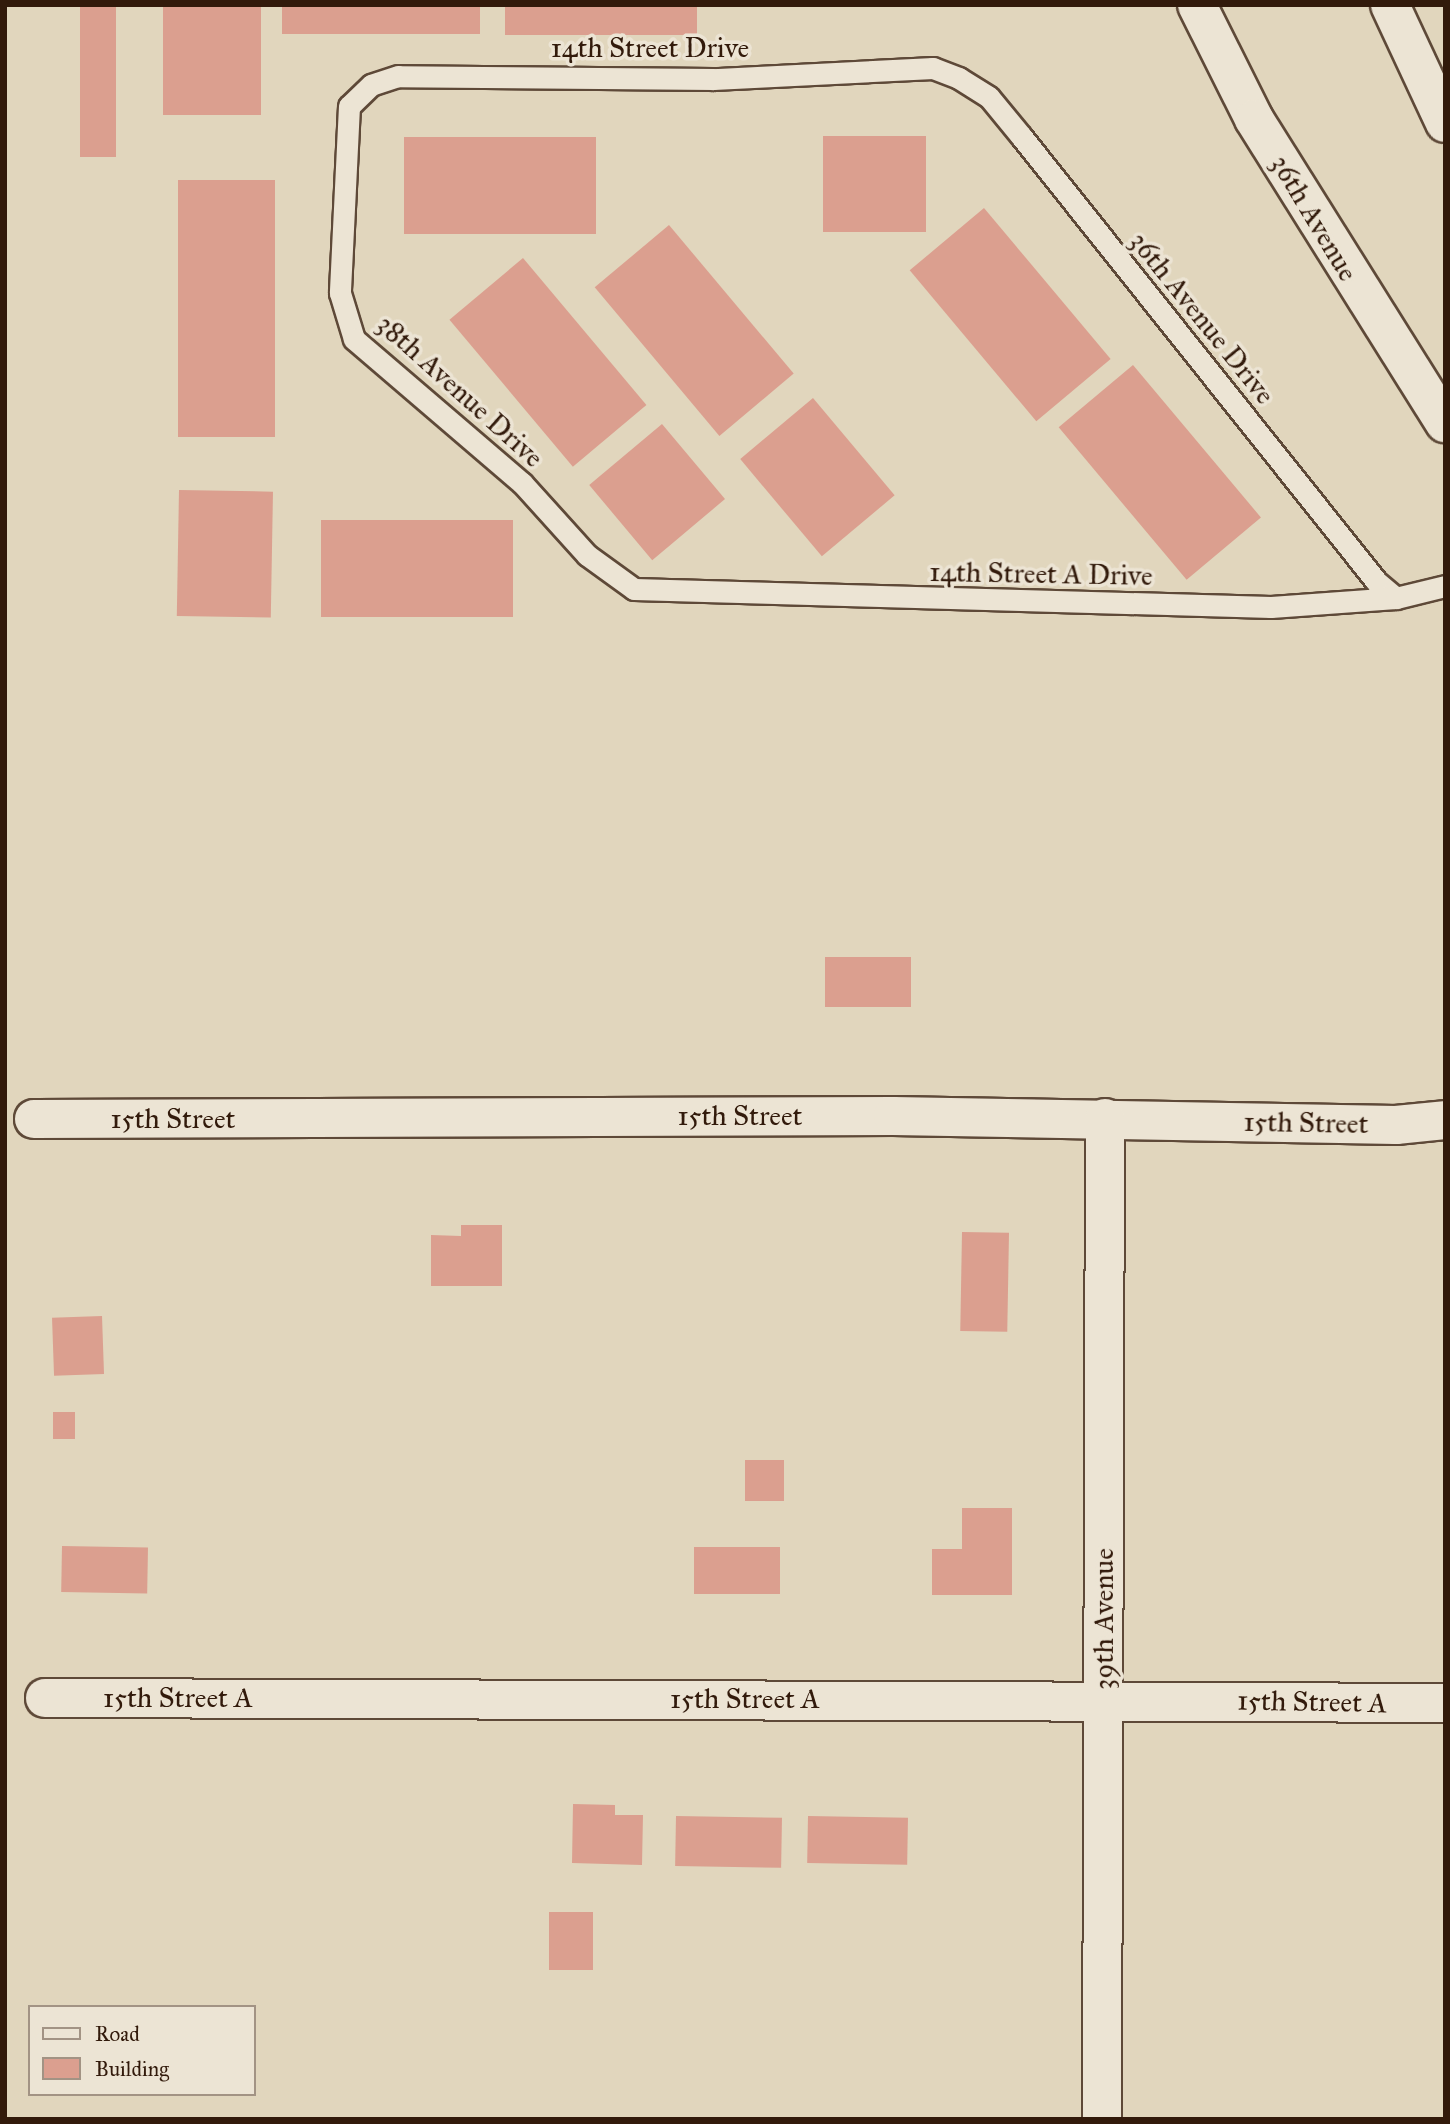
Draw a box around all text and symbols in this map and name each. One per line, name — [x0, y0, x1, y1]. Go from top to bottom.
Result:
street label: 14th Street Drive — [551, 31, 749, 65]
street label: 36th Avenue — [1263, 149, 1365, 287]
street label: 36th Avenue Drive — [1122, 225, 1282, 411]
street label: 38th Avenue Drive — [370, 307, 550, 475]
street label: 14th Street A Drive — [929, 555, 1153, 593]
street label: 15th Street — [678, 1099, 802, 1133]
street label: 15th Street — [111, 1102, 235, 1136]
street label: 15th Street — [1243, 1105, 1369, 1141]
street label: 39th Avenue — [1087, 1548, 1121, 1690]
street label: 15th Street A — [103, 1681, 253, 1715]
street label: 15th Street A — [670, 1682, 820, 1716]
street label: 15th Street A — [1237, 1684, 1387, 1720]
legend — [28, 2005, 256, 2096]
text: Road — [95, 2021, 140, 2047]
text: Building — [95, 2056, 169, 2082]

